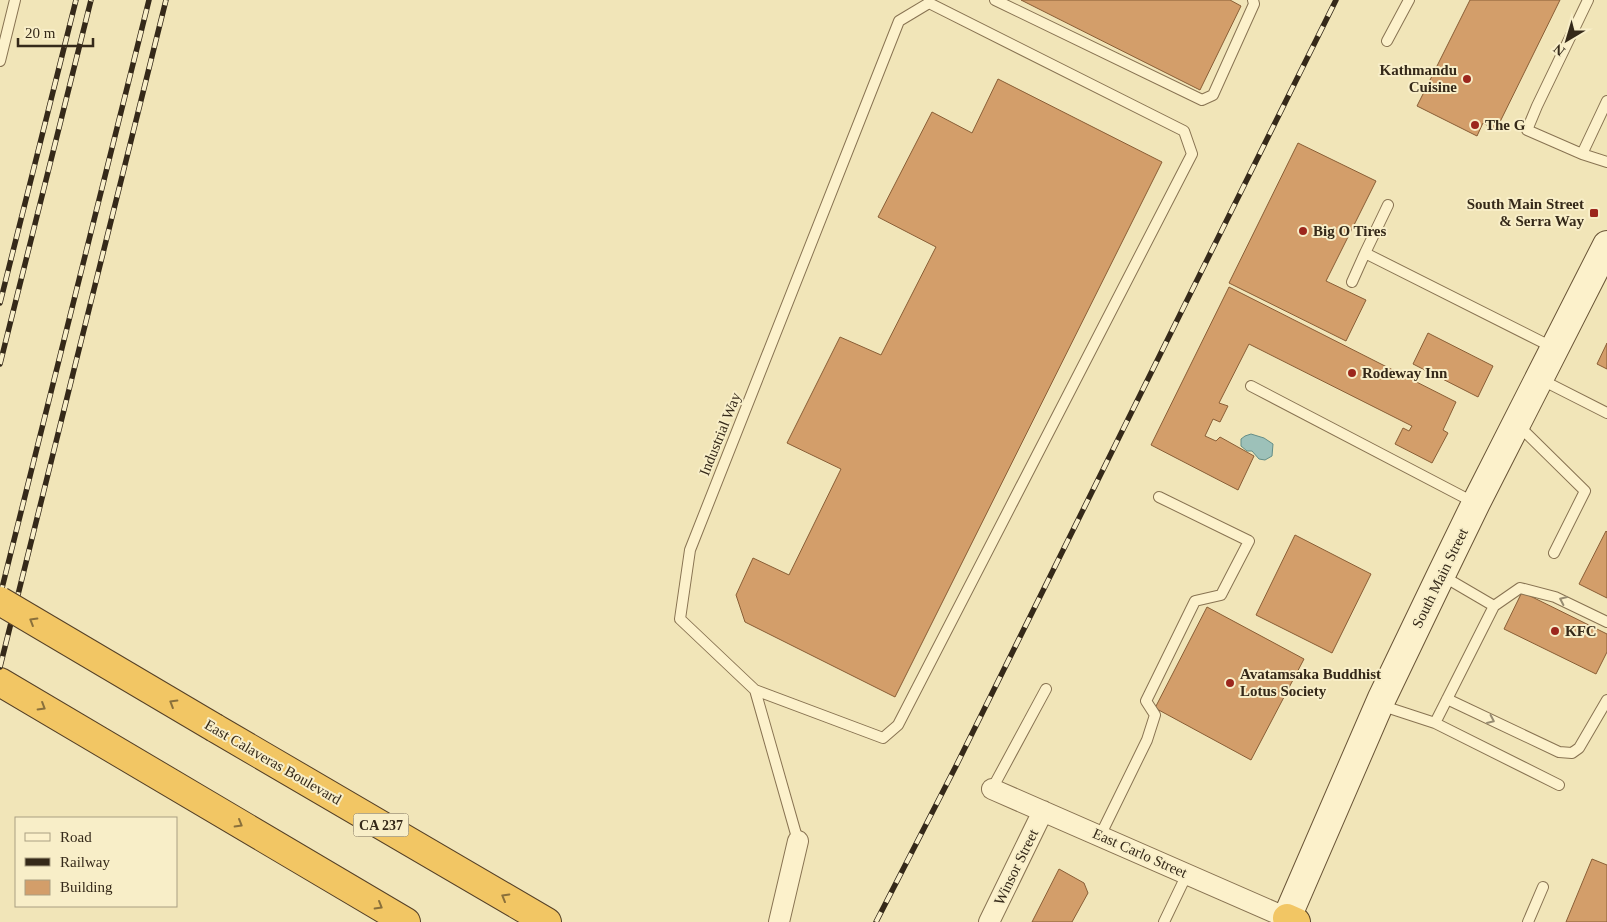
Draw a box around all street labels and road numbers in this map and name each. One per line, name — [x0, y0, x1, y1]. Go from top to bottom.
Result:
street label: Industrial Way — [696, 390, 744, 478]
street label: South Main Street — [1409, 525, 1471, 631]
street label: East Calaveras Boulevard — [202, 716, 345, 808]
road number: CA 237 — [354, 814, 408, 836]
street label: East Carlo Street — [1090, 825, 1190, 881]
street label: Winsor Street — [991, 826, 1042, 907]

